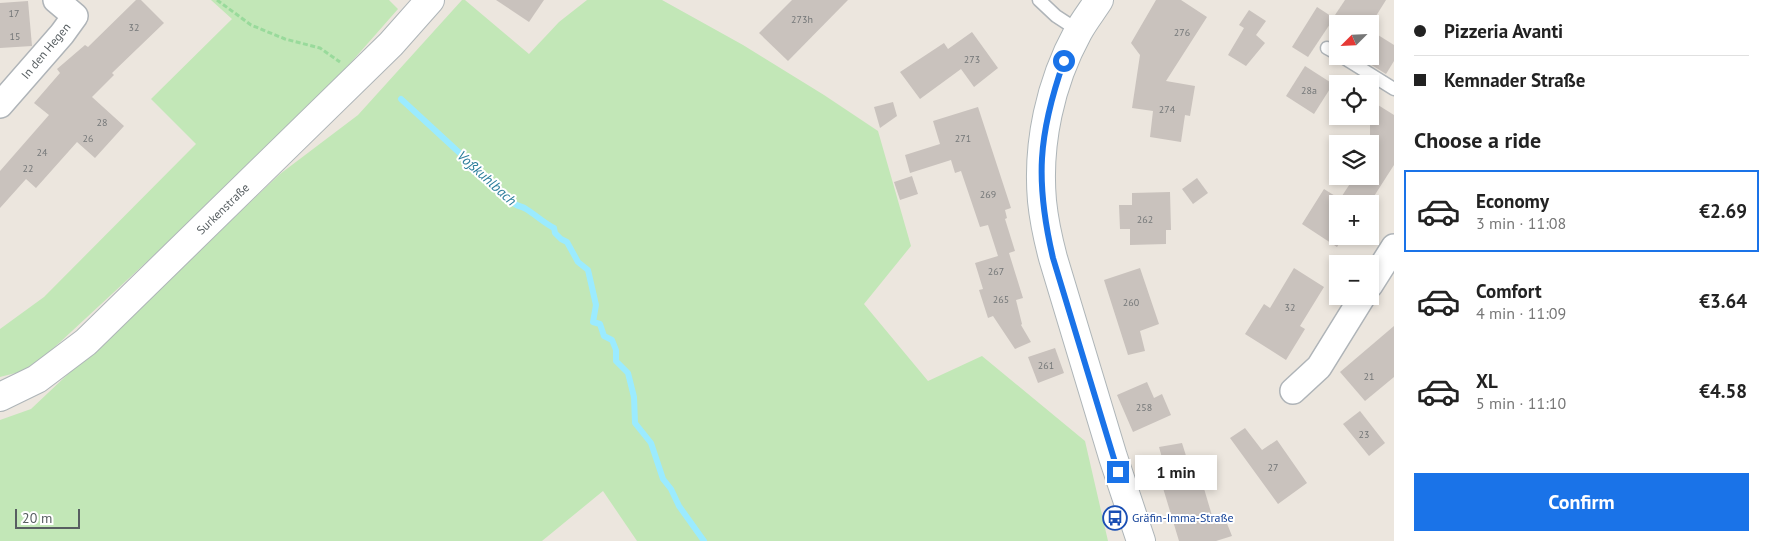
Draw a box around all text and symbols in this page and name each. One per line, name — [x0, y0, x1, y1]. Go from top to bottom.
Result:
house number: 17 — [9, 7, 19, 20]
house number: 273h — [791, 13, 813, 26]
north arrow — [1329, 15, 1379, 65]
map controls — [1329, 15, 1379, 305]
text: Pizzeria Avanti — [1444, 19, 1563, 43]
street label: In den Hegen — [18, 20, 73, 82]
house number: 32 — [129, 21, 139, 34]
house number: 276 — [1174, 26, 1190, 39]
house number: 15 — [10, 30, 20, 43]
route start — [1053, 50, 1075, 72]
house number: 273 — [964, 53, 980, 66]
text: Kemnader Straße — [1444, 68, 1585, 92]
button: locate — [1329, 75, 1379, 125]
house number: 28a — [1301, 84, 1317, 97]
house number: 274 — [1159, 103, 1176, 116]
house number: 28 — [97, 116, 107, 129]
text: Choose a ride — [1414, 126, 1541, 154]
house number: 26 — [83, 132, 93, 145]
house number: 271 — [955, 132, 971, 145]
button: layers — [1329, 135, 1379, 185]
house number: 24 — [37, 146, 48, 159]
water label: Voßkuhlbach — [454, 147, 520, 209]
house number: 22 — [23, 162, 33, 175]
street label: Surkenstraße — [193, 180, 252, 237]
house number: 269 — [980, 188, 996, 201]
icon: car — [1416, 189, 1461, 234]
text: Economy — [1476, 189, 1549, 213]
button: + — [1329, 195, 1379, 245]
text: €2.69 — [1699, 199, 1747, 223]
house number: 262 — [1137, 213, 1153, 226]
text: 3 min · 11:08 — [1476, 213, 1566, 233]
button: − — [1329, 255, 1379, 305]
house number: 267 — [988, 265, 1004, 278]
icon: car — [1416, 279, 1461, 324]
text: Comfort — [1476, 279, 1542, 303]
text: €3.64 — [1699, 289, 1747, 313]
house number: 265 — [993, 293, 1009, 306]
house number: 260 — [1123, 296, 1140, 309]
house number: 32 — [1285, 301, 1295, 314]
text: 4 min · 11:09 — [1476, 303, 1566, 323]
house number: 261 — [1038, 359, 1054, 372]
icon: car — [1416, 369, 1461, 414]
text: XL — [1476, 369, 1498, 393]
house number: 21 — [1364, 370, 1374, 383]
text: €4.58 — [1699, 379, 1747, 403]
text: 5 min · 11:10 — [1476, 393, 1566, 413]
house number: 258 — [1136, 401, 1152, 414]
house number: 23 — [1359, 428, 1369, 441]
callout: 1 min — [1136, 454, 1218, 490]
route end — [1107, 461, 1129, 483]
house number: 27 — [1268, 461, 1278, 474]
text: 1 min — [1156, 462, 1196, 482]
button: Confirm — [1414, 473, 1749, 531]
bus stop icon: Gräfin-Imma-Straße — [1102, 505, 1128, 531]
scale bar — [15, 506, 80, 529]
text: 20 m — [22, 509, 52, 527]
place label: Gräfin-Imma-Straße — [1132, 510, 1234, 525]

